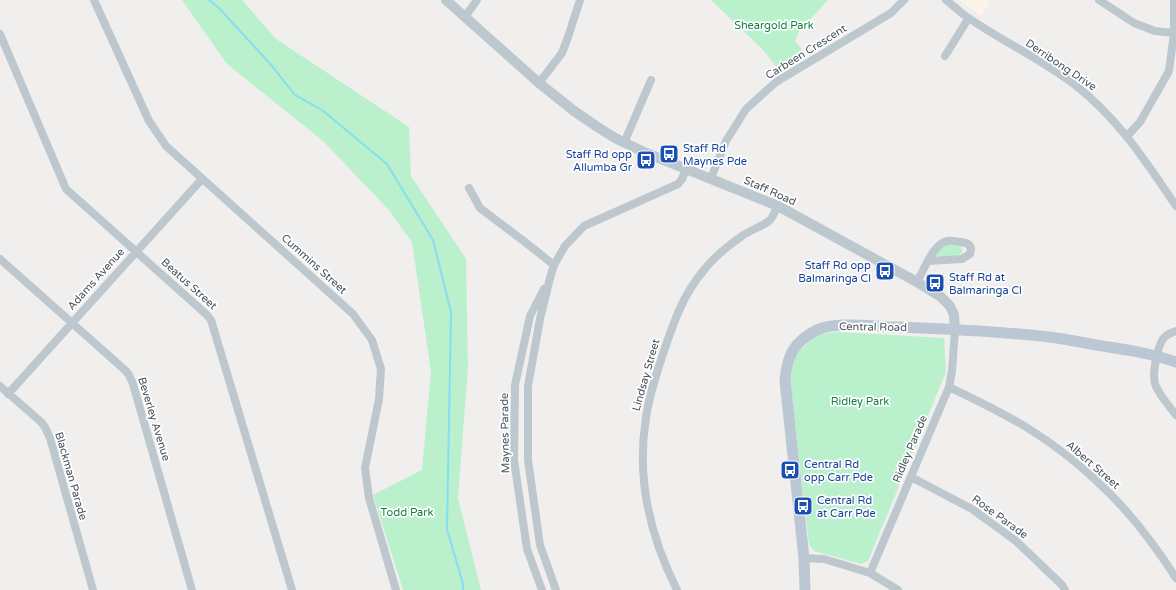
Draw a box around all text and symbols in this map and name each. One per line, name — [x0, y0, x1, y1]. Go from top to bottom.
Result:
park label: Sheargold Park — [734, 19, 814, 32]
street label: Carbeen Crescent — [763, 22, 849, 82]
street label: Derribong Drive — [1023, 36, 1099, 94]
place label: Staff Rd Maynes Pde — [683, 142, 747, 168]
bus stop icon: Staff Rd Maynes Pde — [658, 143, 680, 165]
place label: Staff Rd opp Allumba Gr — [566, 148, 633, 174]
bus stop icon: Staff Rd opp Allumba Gr — [635, 149, 657, 171]
street label: Staff Road — [742, 174, 798, 208]
street label: Cummins Street — [279, 231, 349, 297]
street label: Adams Avenue — [65, 245, 127, 313]
street label: Beatus Street — [159, 256, 219, 312]
place label: Staff Rd opp Balmaringa Cl — [798, 259, 871, 285]
bus stop icon: Staff Rd opp Balmaringa Cl — [874, 260, 896, 282]
place label: Staff Rd at Balmaringa Cl — [949, 271, 1022, 297]
bus stop icon: Staff Rd at Balmaringa Cl — [924, 272, 946, 294]
street label: Central Road — [839, 320, 907, 334]
street label: Lindsay Street — [630, 337, 662, 413]
street label: Beverley Avenue — [135, 376, 173, 462]
street label: Maynes Parade — [498, 393, 512, 473]
park label: Ridley Park — [831, 395, 889, 408]
street label: Ridley Parade — [890, 413, 930, 485]
street label: Blackman Parade — [52, 430, 90, 522]
street label: Albert Street — [1064, 438, 1122, 492]
place label: Central Rd opp Carr Pde — [804, 458, 873, 484]
bus stop icon: Central Rd opp Carr Pde — [779, 459, 801, 481]
street label: Rose Parade — [970, 492, 1030, 542]
place label: Central Rd at Carr Pde — [817, 494, 876, 520]
bus stop icon: Central Rd at Carr Pde — [792, 495, 814, 517]
park label: Todd Park — [381, 506, 433, 519]

